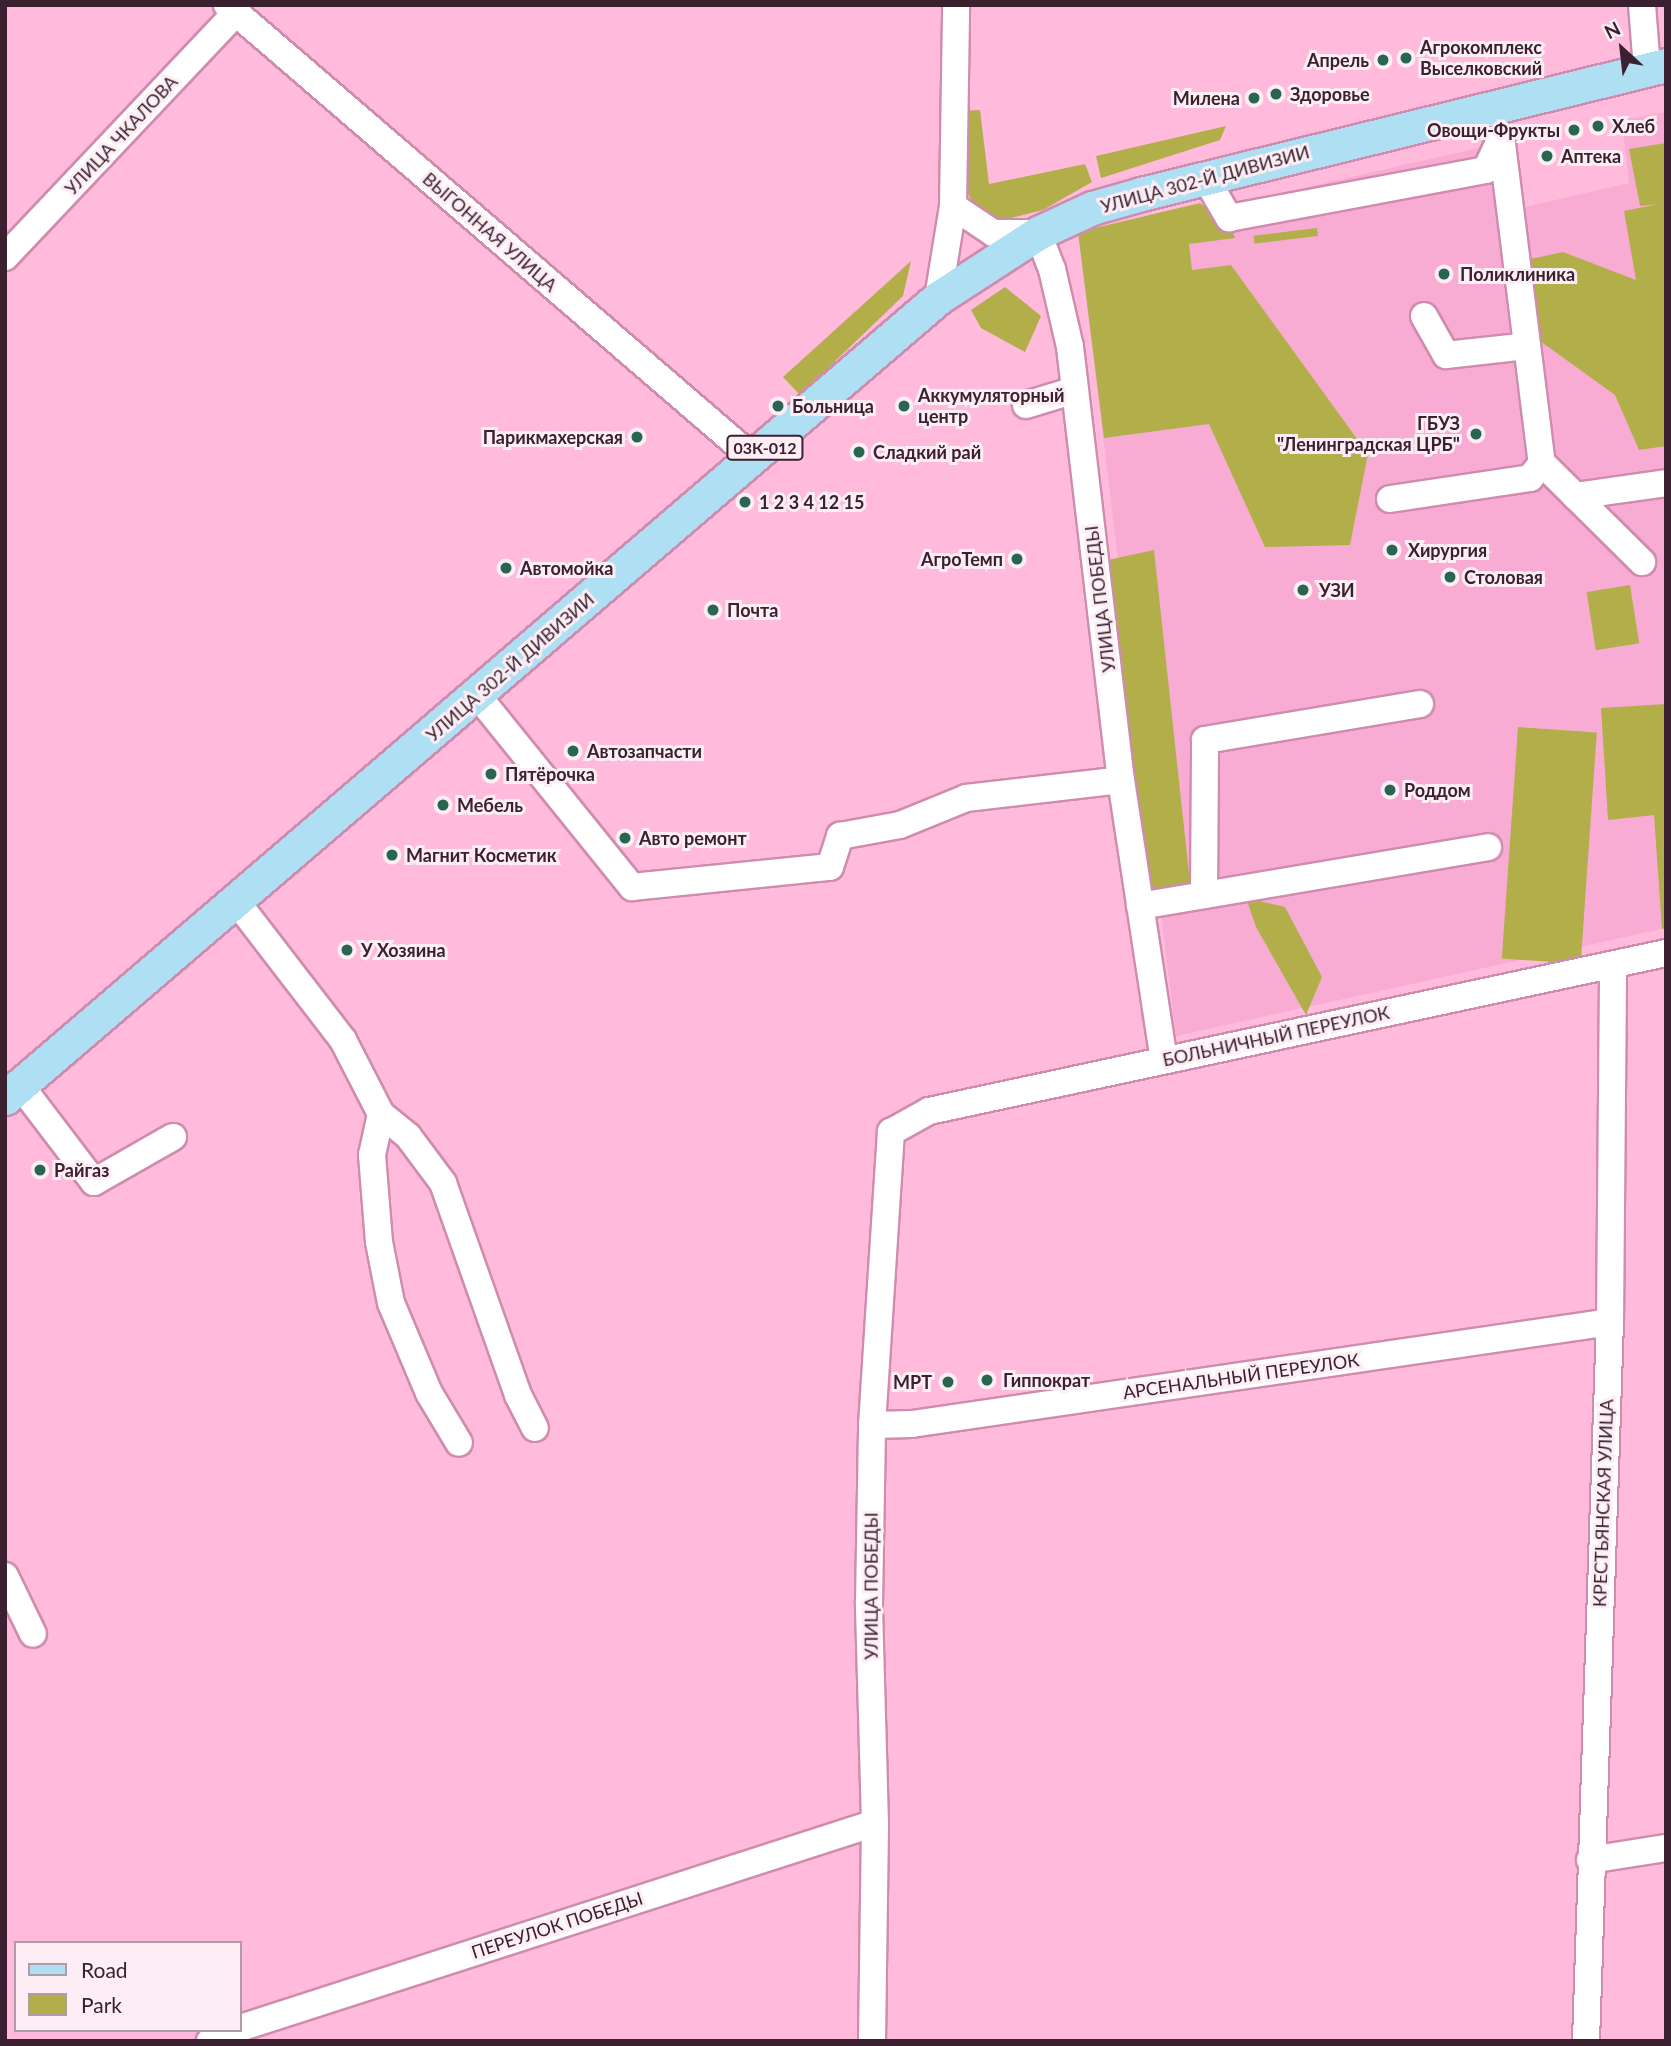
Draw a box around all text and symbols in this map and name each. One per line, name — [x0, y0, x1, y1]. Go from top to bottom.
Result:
north arrow — [1587, 14, 1657, 84]
text: N — [1600, 16, 1624, 43]
place label: Агрокомплекс Выселковский — [1420, 37, 1542, 80]
place label: Апрель — [1307, 49, 1369, 71]
marker: Агрокомплекс Выселковский — [1398, 50, 1414, 66]
marker: Апрель — [1375, 52, 1391, 68]
street label: УЛИЦА ЧКАЛОВА — [60, 71, 182, 199]
place label: Здоровье — [1290, 83, 1370, 105]
marker: Здоровье — [1268, 86, 1284, 102]
place label: Милена — [1173, 87, 1240, 109]
marker: Милена — [1246, 90, 1262, 106]
place label: Хлеб — [1612, 115, 1655, 137]
marker: Хлеб — [1590, 118, 1606, 134]
place label: Овощи-Фрукты — [1427, 119, 1560, 141]
marker: Овощи-Фрукты — [1566, 122, 1582, 138]
street label: УЛИЦА 302-Й ДИВИЗИИ — [1098, 141, 1312, 217]
place label: Аптека — [1561, 145, 1621, 167]
marker: Аптека — [1539, 148, 1555, 164]
street label: ВЫГОННАЯ УЛИЦА — [418, 168, 562, 296]
place label: Поликлиника — [1460, 263, 1575, 285]
marker: Поликлиника — [1434, 264, 1454, 284]
place label: Аккумуляторный центр — [918, 385, 1064, 428]
place label: Больница — [792, 395, 874, 417]
marker: Больница — [770, 398, 786, 414]
marker: Аккумуляторный центр — [896, 398, 912, 414]
place label: ГБУЗ "Ленинградская ЦРБ" — [1277, 413, 1460, 456]
marker: ГБУЗ "Ленинградская ЦРБ" — [1466, 424, 1486, 444]
place label: Парикмахерская — [483, 426, 623, 448]
marker: Парикмахерская — [629, 429, 645, 445]
road number: 03К-012 — [725, 436, 805, 461]
place label: Сладкий рай — [873, 441, 981, 463]
marker: Сладкий рай — [851, 444, 867, 460]
place label: 1 2 3 4 12 15 — [759, 491, 864, 513]
marker: 1 2 3 4 12 15 — [737, 494, 753, 510]
street label: УЛИЦА ПОБЕДЫ — [1080, 525, 1120, 673]
place label: Хирургия — [1408, 539, 1487, 561]
marker: Хирургия — [1382, 540, 1402, 560]
place label: АгроТемп — [921, 548, 1003, 570]
marker: АгроТемп — [1009, 551, 1025, 567]
place label: Автомойка — [520, 557, 613, 579]
marker: Автомойка — [498, 560, 514, 576]
place label: Столовая — [1464, 566, 1543, 588]
marker: Столовая — [1442, 569, 1458, 585]
place label: УЗИ — [1319, 579, 1355, 601]
marker: УЗИ — [1293, 580, 1313, 600]
street label: УЛИЦА 302-Й ДИВИЗИИ — [422, 588, 598, 746]
place label: Почта — [727, 599, 778, 621]
marker: Почта — [705, 602, 721, 618]
place label: Автозапчасти — [587, 740, 702, 762]
marker: Автозапчасти — [565, 743, 581, 759]
place label: Пятёрочка — [505, 763, 595, 785]
marker: Пятёрочка — [483, 766, 499, 782]
place label: Роддом — [1404, 779, 1471, 801]
marker: Роддом — [1382, 782, 1398, 798]
place label: Мебель — [457, 794, 523, 816]
marker: Мебель — [435, 797, 451, 813]
place label: Авто ремонт — [639, 827, 747, 849]
marker: Авто ремонт — [617, 830, 633, 846]
place label: Магнит Косметик — [406, 844, 557, 866]
marker: Магнит Косметик — [384, 847, 400, 863]
place label: У Хозяина — [361, 939, 446, 961]
marker: У Хозяина — [339, 942, 355, 958]
street label: БОЛЬНИЧНЫЙ ПЕРЕУЛОК — [1161, 1001, 1391, 1071]
place label: Райгаз — [54, 1159, 109, 1181]
marker: Райгаз — [32, 1162, 48, 1178]
street label: АРСЕНАЛЬНЫЙ ПЕРЕУЛОК — [1121, 1349, 1361, 1403]
place label: Гиппократ — [1003, 1369, 1090, 1391]
marker: Гиппократ — [977, 1370, 997, 1390]
place label: МРТ — [893, 1371, 932, 1393]
marker: МРТ — [938, 1372, 958, 1392]
street label: КРЕСТЬЯНСКАЯ УЛИЦА — [1589, 1399, 1617, 1607]
street label: УЛИЦА ПОБЕДЫ — [860, 1512, 882, 1660]
street label: ПЕРЕУЛОК ПОБЕДЫ — [469, 1887, 645, 1963]
legend — [14, 1941, 242, 2032]
text: Road — [81, 1957, 128, 1982]
text: Park — [81, 1992, 122, 2017]

